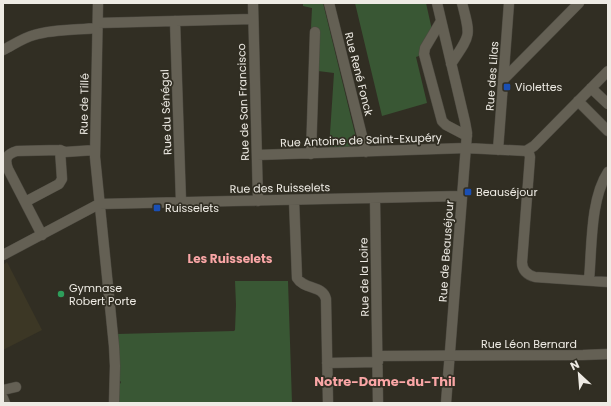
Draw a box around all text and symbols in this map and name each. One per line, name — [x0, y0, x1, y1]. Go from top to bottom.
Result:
street label: Rue René Fonck — [341, 30, 377, 118]
street label: Rue des Lilas — [482, 40, 502, 111]
street label: Rue de San Francisco — [233, 43, 253, 161]
street label: Rue du Sénégal — [157, 69, 175, 155]
street label: Rue de Tillé — [75, 73, 93, 135]
place label: Violettes — [515, 79, 563, 95]
marker: Violettes — [502, 82, 512, 92]
street label: Rue Antoine de Saint-Exupéry — [280, 129, 443, 151]
street label: Rue des Ruisselets — [230, 179, 331, 197]
place label: Beauséjour — [476, 184, 538, 200]
marker: Beauséjour — [463, 187, 473, 197]
street label: Rue de Beauséjour — [434, 199, 458, 303]
place label: Ruisselets — [165, 200, 219, 216]
marker: Ruisselets — [152, 203, 162, 213]
street label: Rue de la Loire — [355, 237, 373, 317]
district label: Les Ruisselets — [187, 250, 273, 267]
place label: Gymnase Robert Porte — [69, 280, 137, 309]
marker: Gymnase Robert Porte — [56, 289, 66, 299]
street label: Rue Léon Bernard — [481, 336, 577, 352]
north arrow — [559, 354, 599, 394]
text: N — [567, 356, 582, 374]
district label: Notre-Dame-du-Thil — [314, 372, 456, 391]

